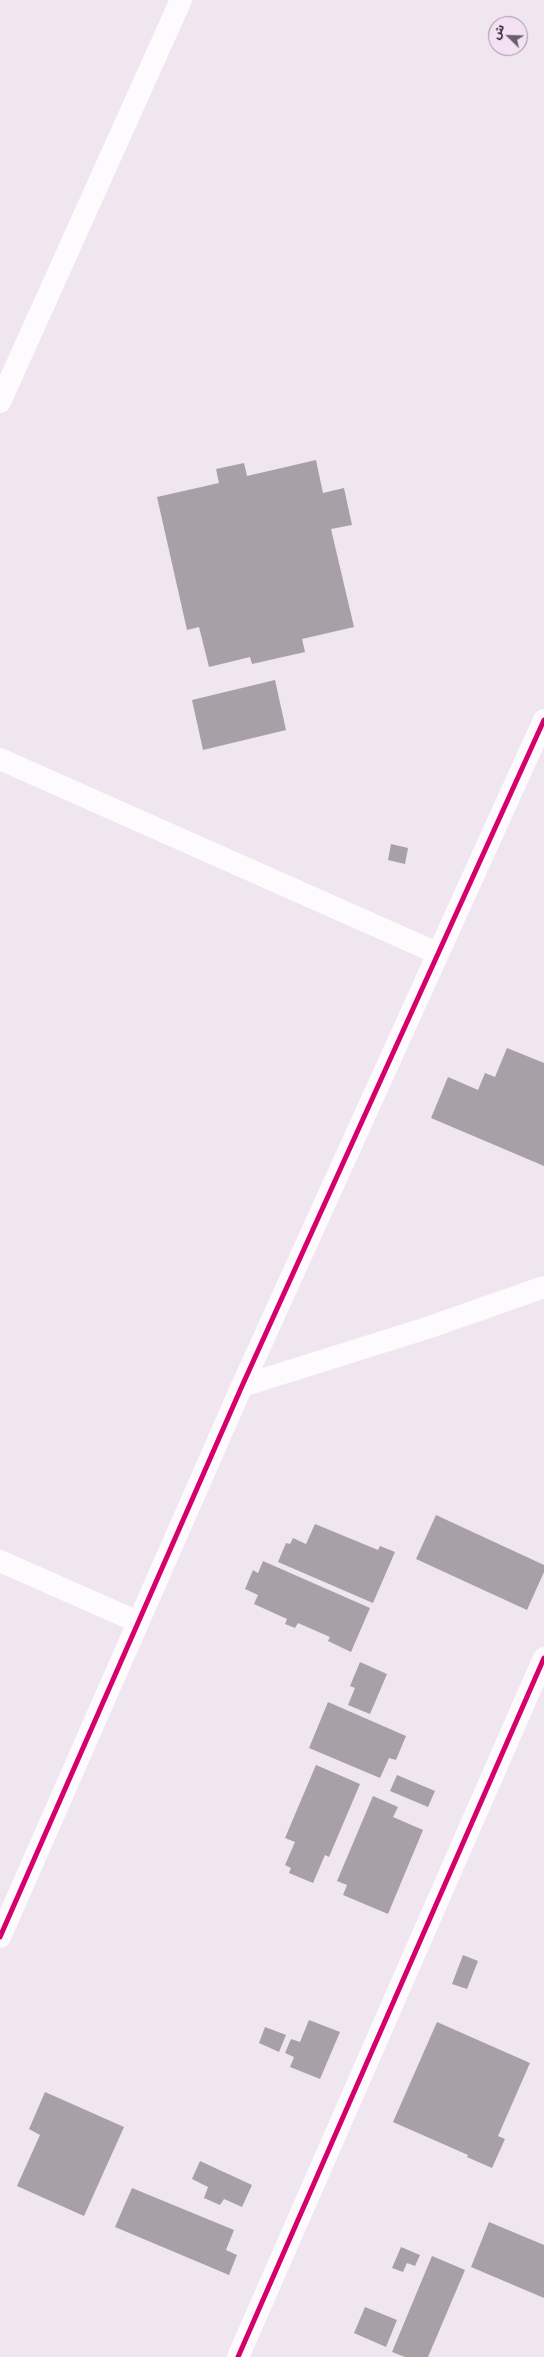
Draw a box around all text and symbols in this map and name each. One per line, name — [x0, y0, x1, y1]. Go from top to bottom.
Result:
north arrow — [488, 16, 528, 56]
text: ش — [488, 22, 508, 42]

